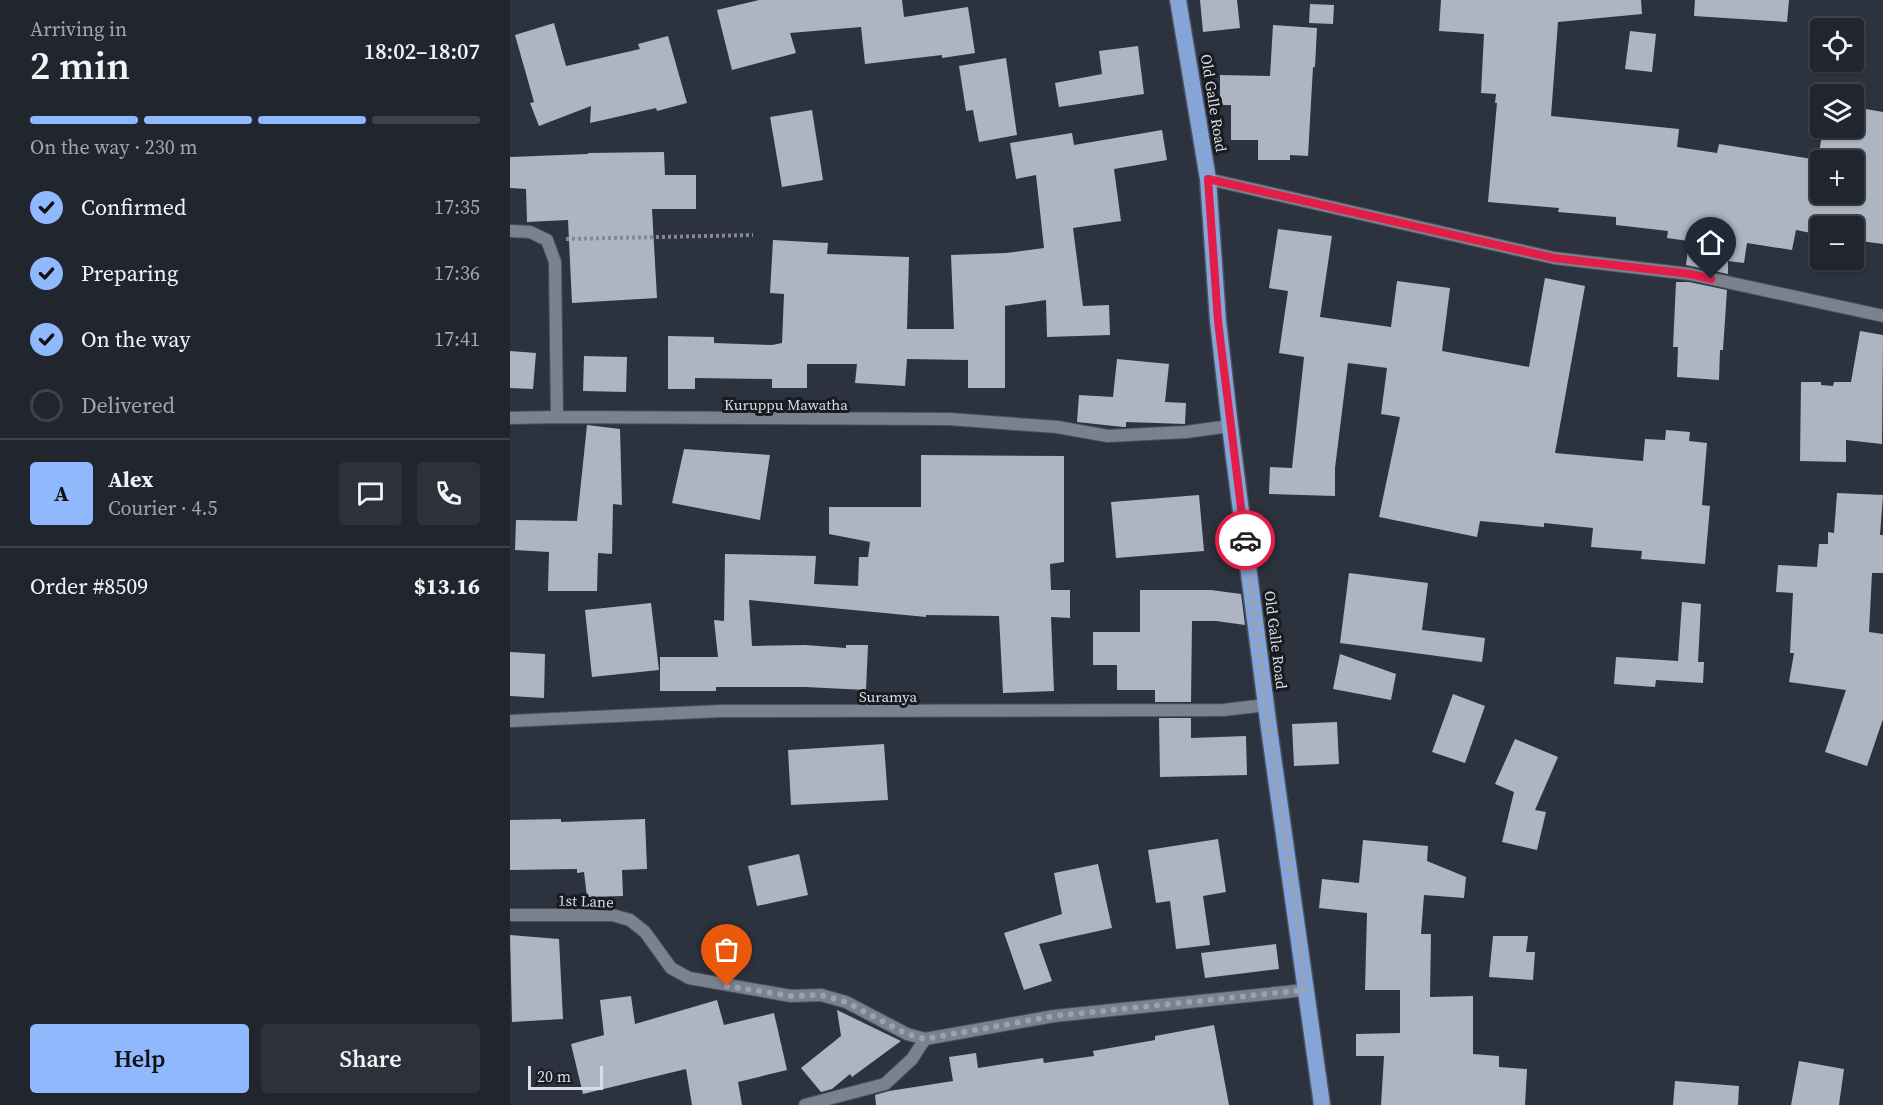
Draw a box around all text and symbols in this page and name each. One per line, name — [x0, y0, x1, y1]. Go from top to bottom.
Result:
text: Arriving in — [30, 15, 127, 43]
map controls — [1810, 18, 1864, 270]
button: locate — [1810, 18, 1864, 72]
text: 18:02–18:07 — [364, 36, 480, 66]
text: 2 min — [30, 39, 130, 92]
street label: Old Galle Road — [1196, 52, 1232, 154]
button: layers — [1810, 84, 1864, 138]
text: On the way · 230 m — [30, 133, 197, 161]
button: + — [1810, 150, 1864, 204]
icon: check — [30, 191, 63, 224]
text: Confirmed — [81, 192, 186, 222]
text: 17:35 — [434, 193, 480, 221]
button: − — [1810, 216, 1864, 270]
pin — [1685, 217, 1736, 279]
icon: home — [1694, 226, 1727, 259]
icon: check — [30, 257, 63, 290]
text: Preparing — [81, 258, 178, 288]
text: 17:36 — [434, 259, 480, 287]
icon: check — [30, 323, 63, 356]
text: On the way — [81, 324, 190, 354]
text: 17:41 — [434, 325, 480, 353]
text: Delivered — [81, 390, 175, 420]
street label: Kuruppu Mawatha — [724, 394, 848, 415]
button: chat — [339, 462, 402, 525]
button: phone — [417, 462, 480, 525]
text: Alex — [108, 464, 153, 494]
text: A — [54, 478, 69, 508]
text: Courier · 4.5 — [108, 494, 217, 522]
courier — [1215, 510, 1275, 570]
icon: car — [1229, 524, 1262, 557]
text: Order #8509 — [30, 571, 148, 601]
text: $13.16 — [414, 571, 480, 601]
street label: Old Galle Road — [1260, 590, 1293, 691]
street label: Suramya — [859, 686, 917, 707]
street label: 1st Lane — [558, 890, 615, 912]
pin — [701, 924, 752, 986]
icon: bag — [710, 933, 743, 966]
button: Help — [30, 1024, 249, 1093]
button: Share — [261, 1024, 480, 1093]
scale bar — [528, 1063, 603, 1090]
text: 20 m — [537, 1065, 571, 1087]

